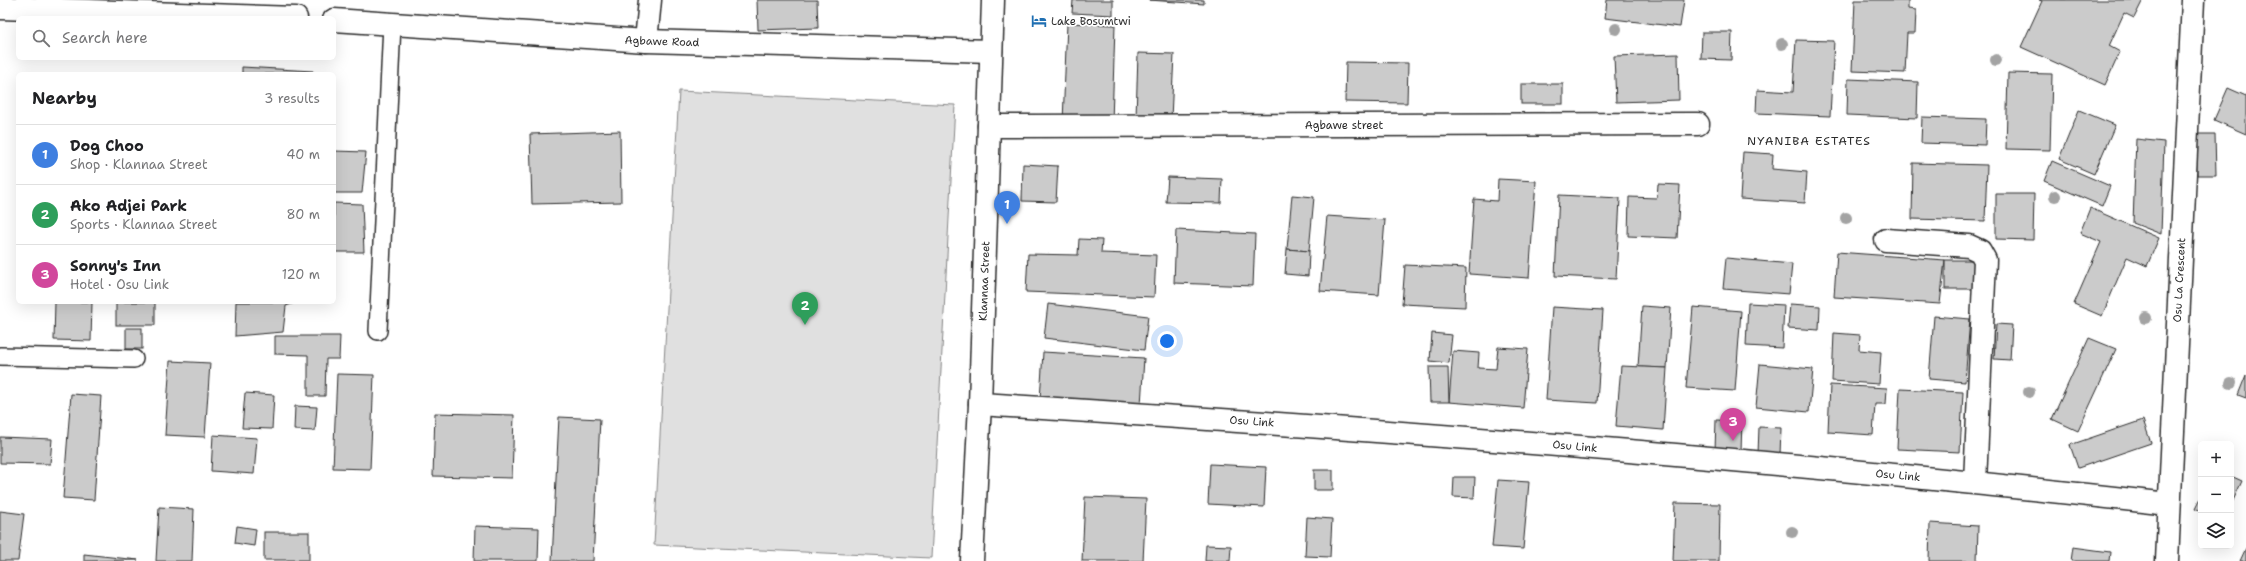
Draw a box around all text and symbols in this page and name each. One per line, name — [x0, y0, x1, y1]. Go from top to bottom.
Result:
hotel icon: Lake Bosumtwi — [1030, 12, 1048, 30]
place label: Lake Bosumtwi — [1051, 14, 1131, 29]
search box — [16, 16, 336, 60]
icon: search — [30, 27, 52, 49]
text: Search here — [62, 28, 148, 48]
street label: Agbawe Road — [624, 33, 700, 50]
text: Nearby — [32, 87, 97, 109]
text: 3 results — [264, 90, 320, 107]
street label: Agbawe street — [1305, 118, 1384, 133]
district label: NYANIBA ESTATES — [1747, 133, 1871, 149]
text: Dog Choo — [70, 136, 144, 156]
text: 1 — [42, 146, 48, 163]
text: 40 m — [286, 146, 320, 163]
text: Shop · Klannaa Street — [70, 156, 208, 173]
pin: 1 — [994, 191, 1020, 224]
text: Ako Adjei Park — [70, 196, 187, 216]
text: 2 — [40, 206, 50, 223]
text: 80 m — [286, 206, 320, 223]
text: Sports · Klannaa Street — [70, 216, 217, 233]
street label: Osu La Crescent — [2170, 237, 2189, 323]
street label: Klannaa Street — [976, 241, 993, 321]
text: Sonny's Inn — [70, 256, 161, 276]
text: 3 — [40, 266, 50, 283]
text: 120 m — [282, 266, 320, 283]
text: Hotel · Osu Link — [70, 276, 169, 293]
pin: 2 — [792, 292, 818, 325]
your location — [1157, 331, 1177, 351]
pin: 3 — [1720, 408, 1746, 441]
street label: Osu Link — [1229, 412, 1275, 431]
street label: Osu Link — [1552, 437, 1598, 456]
map controls — [2198, 441, 2234, 549]
button: + — [2198, 441, 2234, 477]
street label: Osu Link — [1875, 466, 1921, 485]
button: − — [2198, 477, 2234, 513]
button: layers — [2198, 513, 2234, 549]

